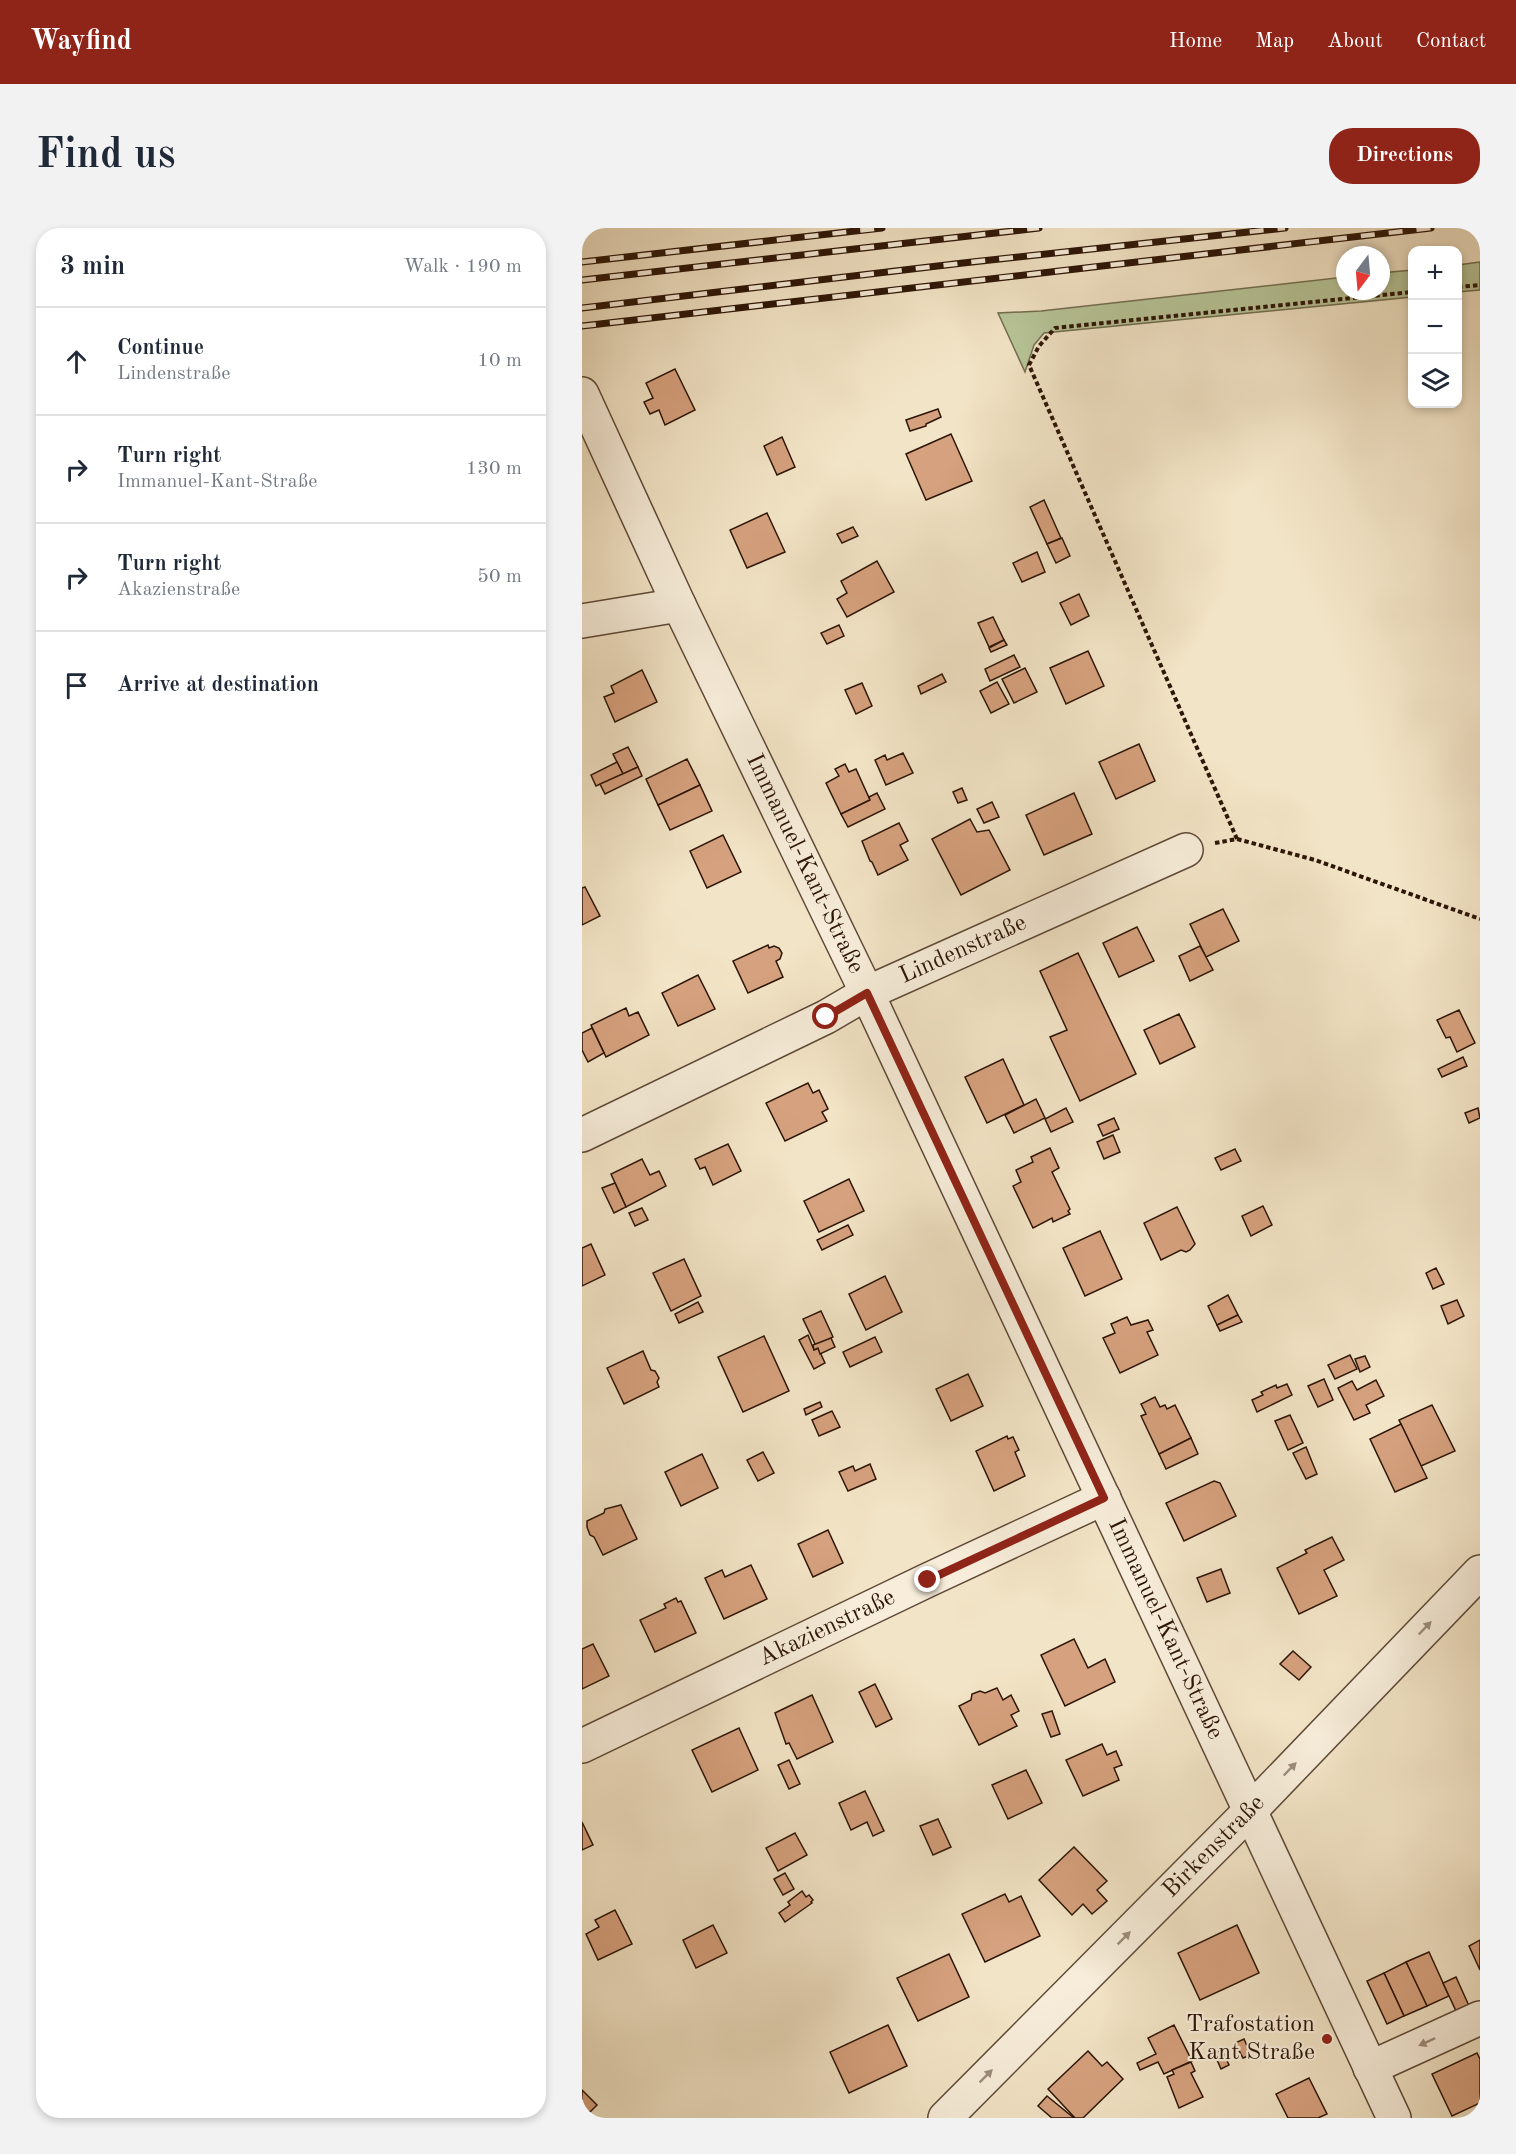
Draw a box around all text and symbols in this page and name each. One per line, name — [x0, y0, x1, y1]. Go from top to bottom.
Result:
text: Wayfind — [30, 28, 132, 56]
text: Home — [1169, 31, 1222, 52]
text: Map — [1255, 31, 1294, 52]
text: About — [1327, 31, 1383, 52]
text: Contact — [1416, 31, 1486, 52]
button: Directions — [1329, 128, 1480, 184]
text: Find us — [36, 135, 175, 177]
north arrow — [1336, 246, 1390, 300]
map controls — [1408, 246, 1462, 408]
button: + — [1408, 246, 1462, 300]
text: 3 min — [60, 254, 125, 280]
text: Walk · 190 m — [403, 257, 522, 277]
button: − — [1408, 300, 1462, 354]
text: Continue — [117, 337, 204, 359]
icon: ahead — [60, 345, 93, 378]
text: 10 m — [477, 351, 522, 371]
button: layers — [1408, 354, 1462, 408]
text: Lindenstraße — [117, 364, 231, 384]
text: Turn right — [117, 445, 221, 467]
icon: right — [60, 453, 93, 486]
text: 130 m — [466, 459, 522, 479]
text: Immanuel-Kant-Straße — [117, 472, 317, 492]
text: Turn right — [117, 553, 221, 575]
icon: right — [60, 561, 93, 594]
text: 50 m — [477, 567, 522, 587]
text: Akazienstraße — [117, 580, 240, 600]
icon: arrive — [60, 669, 93, 702]
text: Arrive at destination — [117, 674, 319, 696]
street label: Immanuel-Kant-Straße — [741, 750, 868, 977]
street label: Lindenstraße — [896, 911, 1030, 989]
route start — [812, 1003, 838, 1029]
street label: Immanuel-Kant-Straße — [1103, 1515, 1227, 1743]
route end — [914, 1566, 940, 1592]
street label: Akazienstraße — [755, 1586, 899, 1671]
one-way arrow — [1418, 1621, 1432, 1636]
one-way arrow — [1283, 1762, 1297, 1777]
street label: Birkenstraße — [1159, 1791, 1270, 1903]
one-way arrow — [1116, 1932, 1130, 1946]
place label: Trafostation Kant Straße — [1186, 2013, 1315, 2065]
marker: Trafostation Kant Straße — [1320, 2032, 1334, 2046]
one-way arrow — [1417, 2037, 1435, 2047]
one-way arrow — [979, 2070, 993, 2084]

